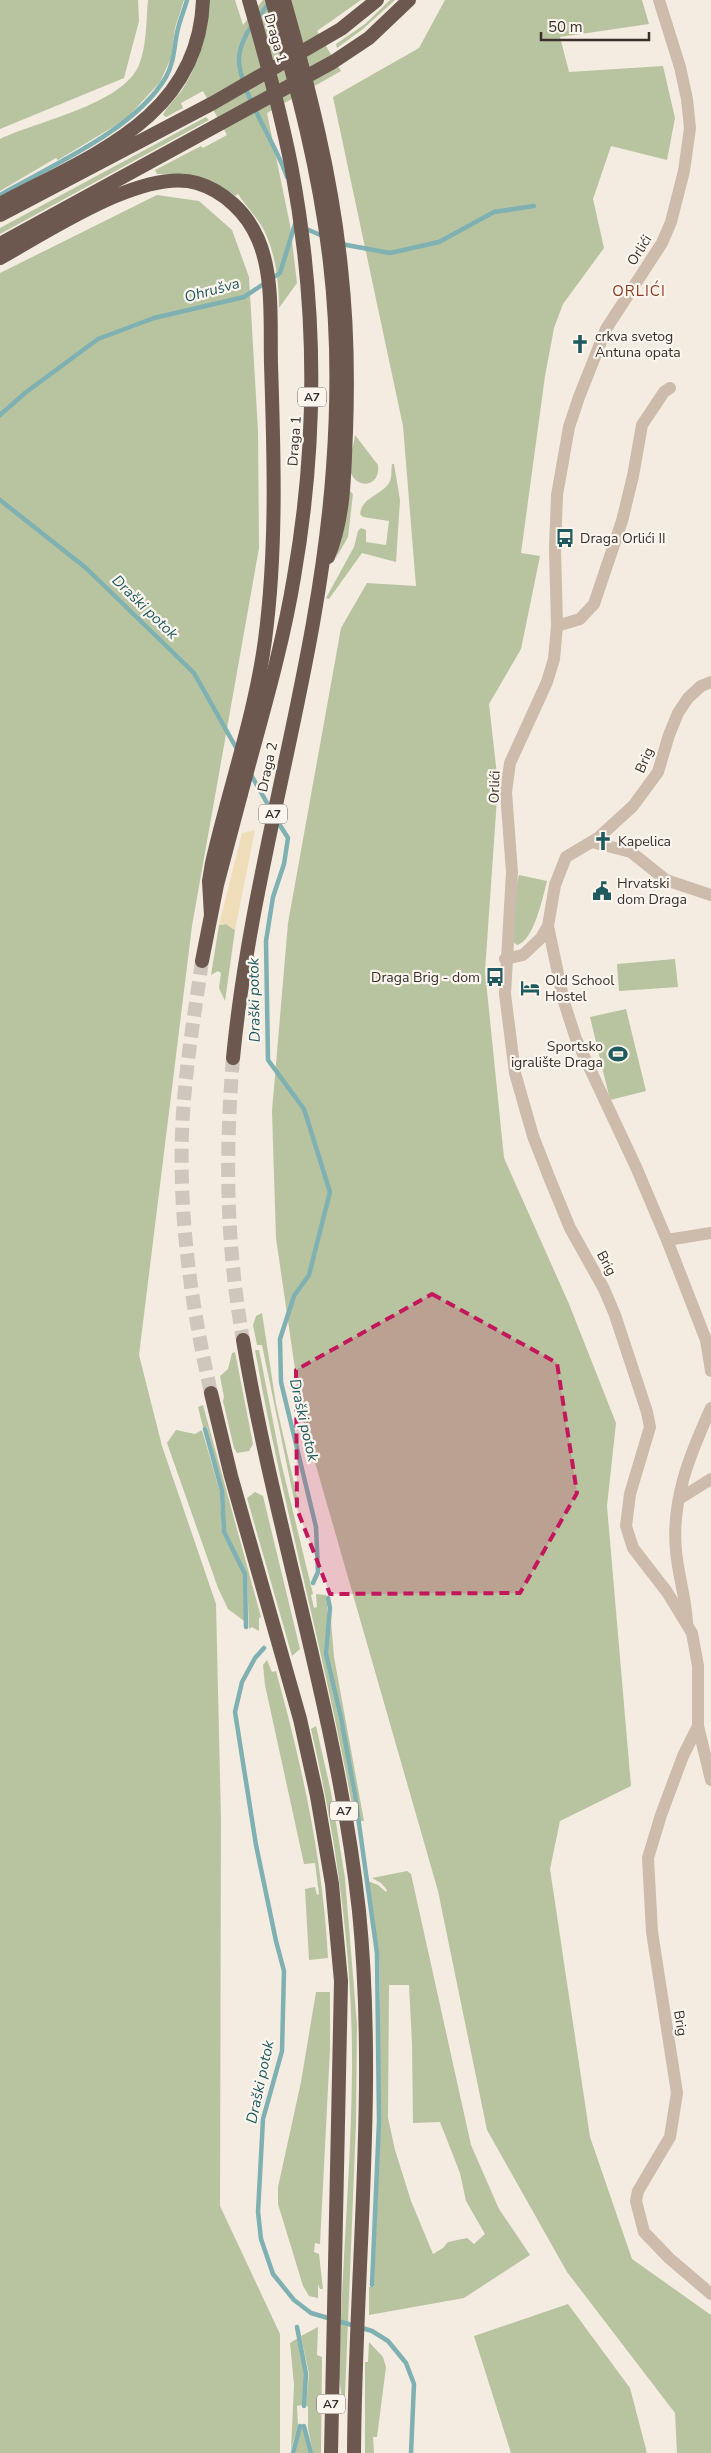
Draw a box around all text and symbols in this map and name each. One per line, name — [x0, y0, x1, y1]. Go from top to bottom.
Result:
scale bar — [541, 10, 648, 42]
street label: Draga 1 — [259, 11, 292, 65]
text: 50 m — [548, 17, 583, 37]
street label: Orlići — [623, 231, 656, 269]
water label: Ohrušva — [182, 273, 242, 307]
district label: ORLIĆI — [612, 280, 666, 301]
place label: crkva svetog Antuna opata — [595, 327, 681, 362]
church icon: crkva svetog Antuna opata — [569, 333, 591, 355]
road number: A7 — [298, 388, 326, 407]
street label: Draga 1 — [283, 415, 306, 467]
bus stop icon: Draga Orlići II — [554, 527, 576, 549]
place label: Draga Orlići II — [580, 529, 666, 548]
water label: Draški potok — [108, 570, 183, 644]
street label: Draga 2 — [253, 740, 282, 794]
street label: Brig — [631, 745, 658, 776]
street label: Orlići — [484, 770, 505, 804]
road number: A7 — [259, 804, 287, 824]
church icon: Kapelica — [592, 830, 614, 852]
place label: Kapelica — [618, 832, 671, 851]
place label: Hrvatski dom Draga — [617, 874, 687, 909]
public building icon: Hrvatski dom Draga — [591, 880, 613, 902]
water label: Draški potok — [243, 957, 265, 1042]
bus stop icon: Draga Brig - dom — [484, 966, 506, 988]
place label: Draga Brig - dom — [371, 968, 480, 987]
place label: Old School Hostel — [545, 971, 615, 1006]
hotel icon: Old School Hostel — [519, 977, 541, 999]
place label: Sportsko igralište Draga — [511, 1037, 603, 1072]
sports icon: Sportsko igralište Draga — [607, 1043, 629, 1065]
street label: Brig — [592, 1247, 621, 1279]
water label: Draški potok — [285, 1377, 323, 1464]
road number: A7 — [330, 1802, 358, 1820]
street label: Brig — [669, 2009, 692, 2037]
water label: Draški potok — [241, 2038, 279, 2125]
road number: A7 — [317, 2394, 345, 2414]

